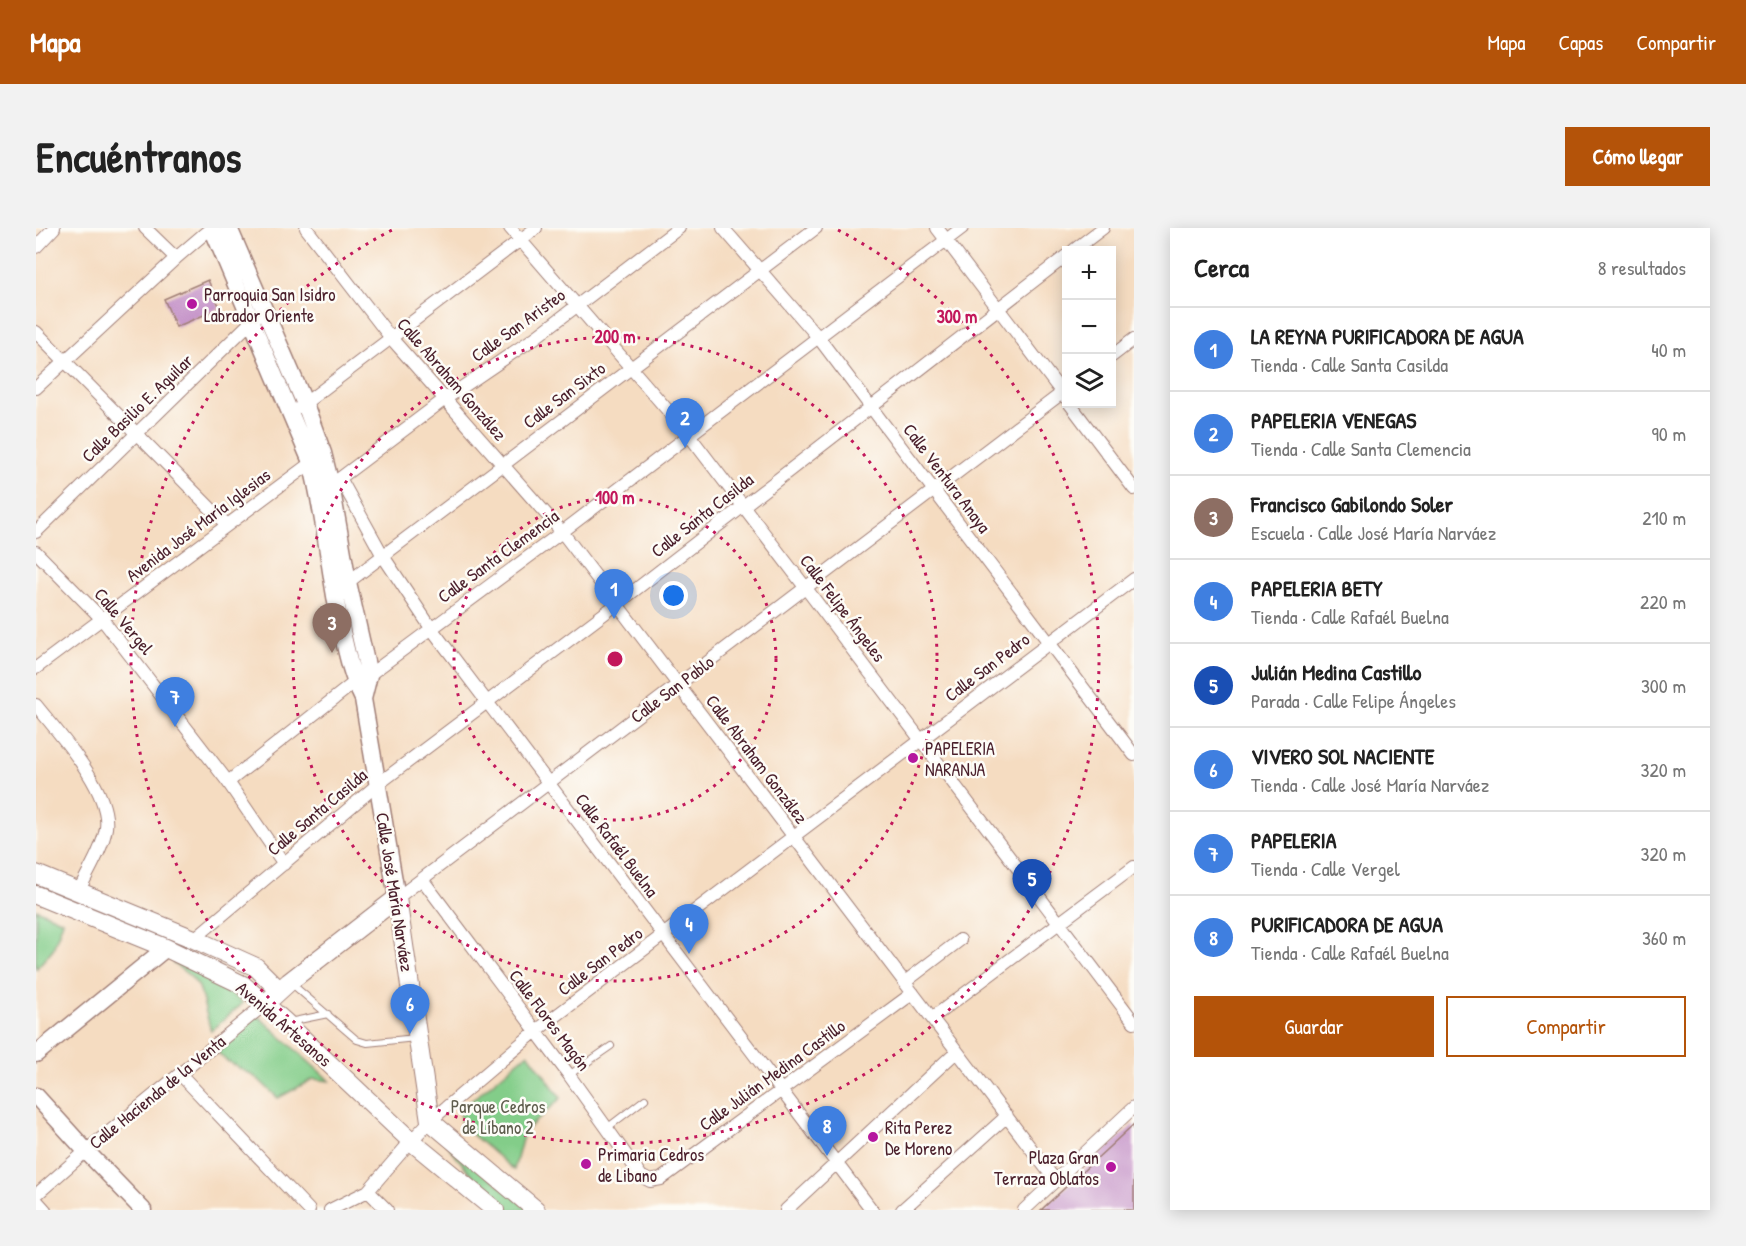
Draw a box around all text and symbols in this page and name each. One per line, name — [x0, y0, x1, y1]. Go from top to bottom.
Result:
text: Mapa — [30, 23, 81, 61]
text: Mapa — [1487, 28, 1525, 57]
text: Capas — [1558, 28, 1603, 57]
text: Compartir — [1636, 28, 1716, 57]
button: Cómo llegar — [1565, 127, 1710, 186]
text: Encuéntranos — [36, 128, 242, 185]
map controls — [1062, 246, 1116, 408]
button: + — [1062, 246, 1116, 300]
text: Cerca — [1194, 250, 1249, 285]
text: 8 resultados — [1598, 254, 1686, 281]
place label: Parroquia San Isidro Labrador Oriente — [204, 282, 336, 328]
street label: Calle San Aristeo — [466, 282, 570, 368]
marker: Parroquia San Isidro Labrador Oriente — [185, 297, 199, 311]
button: − — [1062, 300, 1116, 354]
text: 300 m — [937, 304, 977, 329]
street label: Calle Abraham González — [392, 312, 513, 446]
text: LA REYNA PURIFICADORA DE AGUA — [1251, 321, 1524, 351]
text: 200 m — [595, 324, 635, 349]
text: 1 — [1210, 336, 1217, 363]
text: 40 m — [1651, 336, 1686, 363]
street label: Calle Basilio E. Aguilar — [76, 348, 198, 468]
text: Tienda · Calle Santa Casilda — [1251, 351, 1448, 378]
button: layers — [1062, 354, 1116, 408]
street label: Calle San Sixto — [518, 356, 610, 434]
pin: 2 — [666, 398, 704, 448]
text: PAPELERIA VENEGAS — [1251, 405, 1416, 435]
street label: Calle Ventura Anaya — [897, 418, 997, 538]
text: 2 — [1209, 420, 1218, 447]
text: 90 m — [1652, 420, 1686, 447]
text: Tienda · Calle Santa Clemencia — [1251, 435, 1471, 462]
street label: Avenida José María Iglesias — [121, 462, 275, 588]
street label: Calle Santa Casilda — [646, 467, 758, 563]
text: 100 m — [595, 485, 635, 510]
text: Francisco Gabilondo Soler — [1251, 489, 1453, 519]
street label: Calle Santa Clemencia — [432, 503, 564, 609]
text: 3 — [1209, 504, 1218, 531]
text: 210 m — [1642, 504, 1686, 531]
text: Escuela · Calle José María Narváez — [1251, 519, 1496, 546]
street label: Calle Felipe Ángeles — [794, 549, 892, 667]
pin: 1 — [594, 570, 634, 619]
text: PAPELERIA BETY — [1251, 573, 1382, 603]
your location — [659, 581, 688, 610]
street label: Calle Vergel — [89, 582, 159, 660]
text: 4 — [1210, 588, 1217, 615]
text: 220 m — [1640, 588, 1686, 615]
text: Tienda · Calle Rafaél Buelna — [1251, 603, 1449, 630]
pin: 3 — [312, 604, 352, 653]
street label: Calle San Pedro — [939, 627, 1035, 707]
centre of rings — [605, 649, 625, 669]
street label: Calle San Pablo — [625, 649, 719, 729]
text: Julián Medina Castillo — [1251, 657, 1421, 687]
text: 5 — [1209, 672, 1218, 699]
text: 300 m — [1641, 672, 1686, 699]
pin: 7 — [156, 678, 194, 727]
text: Parada · Calle Felipe Ángeles — [1251, 687, 1456, 714]
street label: Calle Abraham González — [700, 689, 814, 829]
place label: PAPELERIA NARANJA — [925, 736, 995, 782]
text: VIVERO SOL NACIENTE — [1251, 741, 1435, 771]
marker: PAPELERIA NARANJA — [906, 751, 920, 765]
text: 6 — [1210, 756, 1217, 783]
text: 320 m — [1641, 756, 1686, 783]
street label: Calle Santa Casilda — [262, 763, 372, 861]
text: Tienda · Calle José María Narváez — [1251, 771, 1489, 798]
street label: Calle Rafaél Buelna — [570, 788, 664, 902]
street label: Calle José María Narváez — [370, 811, 420, 974]
text: PAPELERIA — [1251, 825, 1336, 855]
text: 7 — [1209, 840, 1218, 867]
text: 320 m — [1641, 840, 1686, 867]
text: Tienda · Calle Vergel — [1251, 855, 1400, 882]
pin: 5 — [1012, 860, 1052, 909]
pin: 4 — [670, 904, 708, 954]
text: PURIFICADORA DE AGUA — [1251, 909, 1443, 939]
street label: Calle San Pedro — [552, 921, 648, 1001]
text: 8 — [1209, 924, 1218, 951]
text: 360 m — [1642, 924, 1686, 951]
text: Tienda · Calle Rafaél Buelna — [1251, 939, 1449, 966]
street label: Calle Flores Magón — [504, 964, 596, 1076]
street label: Avenida Artesanos — [231, 976, 337, 1072]
pin: 6 — [390, 984, 430, 1034]
button: Guardar — [1194, 996, 1434, 1057]
button: Compartir — [1446, 996, 1686, 1057]
street label: Calle Julián Medina Castillo — [694, 1013, 850, 1137]
street label: Calle Hacienda de la Venta — [83, 1029, 231, 1155]
park label: Parque Cedros de Líbano 2 — [451, 1094, 545, 1140]
pin: 8 — [808, 1106, 846, 1156]
place label: Rita Perez De Moreno — [885, 1115, 953, 1161]
marker: Rita Perez De Moreno — [866, 1130, 880, 1144]
place label: Primaria Cedros de Libano — [598, 1142, 704, 1188]
place label: Plaza Gran Terraza Oblatos — [994, 1145, 1099, 1191]
marker: Primaria Cedros de Libano — [579, 1157, 593, 1171]
marker: Plaza Gran Terraza Oblatos — [1104, 1160, 1118, 1174]

